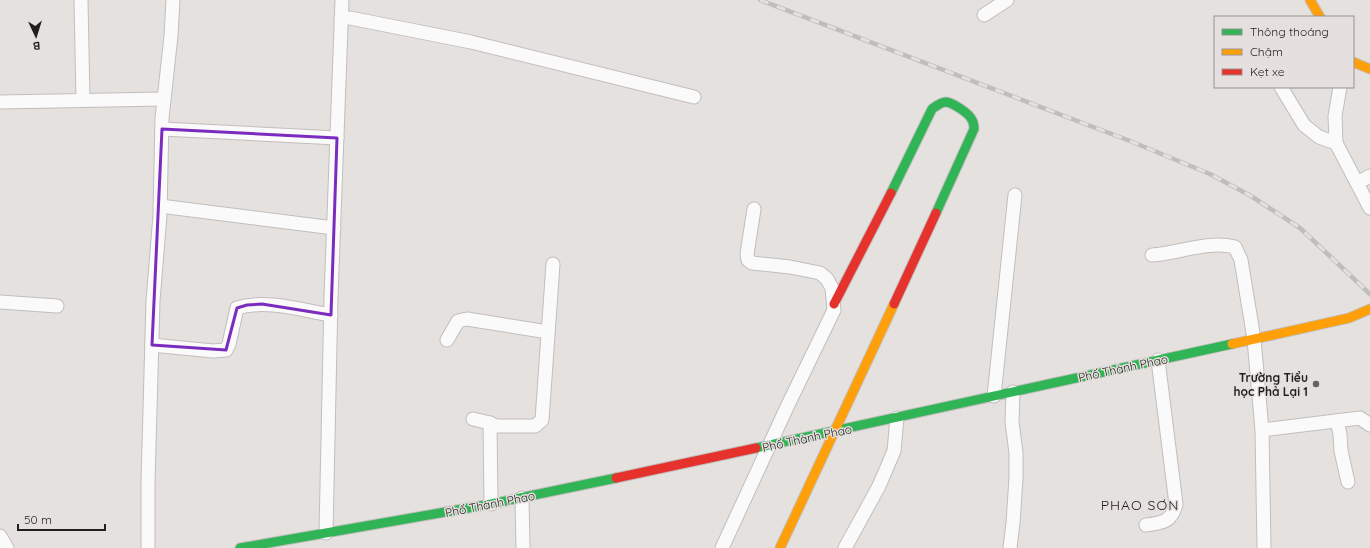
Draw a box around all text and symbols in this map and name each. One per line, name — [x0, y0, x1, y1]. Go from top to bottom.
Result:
north arrow — [16, 16, 56, 56]
legend — [1214, 16, 1354, 88]
text: Thông thoáng — [1250, 24, 1329, 39]
text: B — [33, 39, 41, 53]
text: Chậm — [1250, 44, 1283, 59]
text: Kẹt xe — [1250, 64, 1285, 79]
street label: Phố Thành Phao — [1077, 351, 1169, 385]
place label: Trường Tiểu học Phả Lại 1 — [1234, 370, 1308, 399]
marker: Trường Tiểu học Phả Lại 1 — [1311, 379, 1321, 389]
street label: Phố Thành Phao — [761, 421, 853, 455]
street label: Phố Thành Phao — [444, 488, 536, 520]
district label: PHAO SƠN — [1101, 496, 1179, 514]
scale bar — [18, 506, 105, 532]
text: 50 m — [24, 512, 52, 527]

